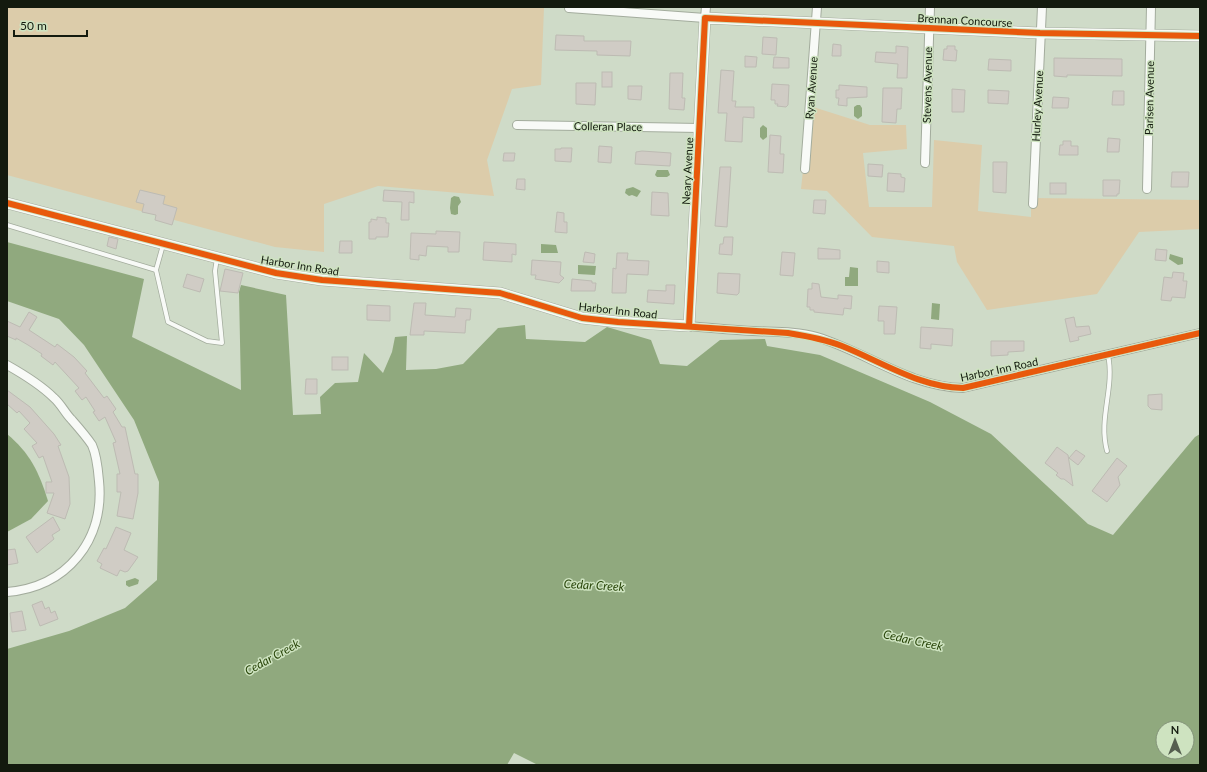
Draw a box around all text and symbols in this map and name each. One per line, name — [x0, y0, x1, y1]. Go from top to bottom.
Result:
street label: Brennan Concourse — [917, 11, 1013, 29]
scale bar — [14, 12, 87, 38]
text: 50 m — [20, 18, 47, 33]
street label: Stevens Avenue — [920, 46, 934, 123]
street label: Ryan Avenue — [802, 56, 820, 120]
street label: Parisen Avenue — [1142, 61, 1156, 135]
street label: Hurley Avenue — [1029, 70, 1045, 142]
street label: Colleran Place — [574, 119, 642, 133]
street label: Neary Avenue — [679, 137, 695, 205]
street label: Harbor Inn Road — [260, 252, 340, 278]
street label: Harbor Inn Road — [578, 299, 658, 321]
street label: Harbor Inn Road — [959, 354, 1039, 384]
water label: Cedar Creek — [563, 576, 625, 594]
water label: Cedar Creek — [882, 626, 945, 654]
water label: Cedar Creek — [242, 636, 302, 678]
north arrow — [1155, 720, 1195, 760]
text: N — [1171, 723, 1179, 736]

